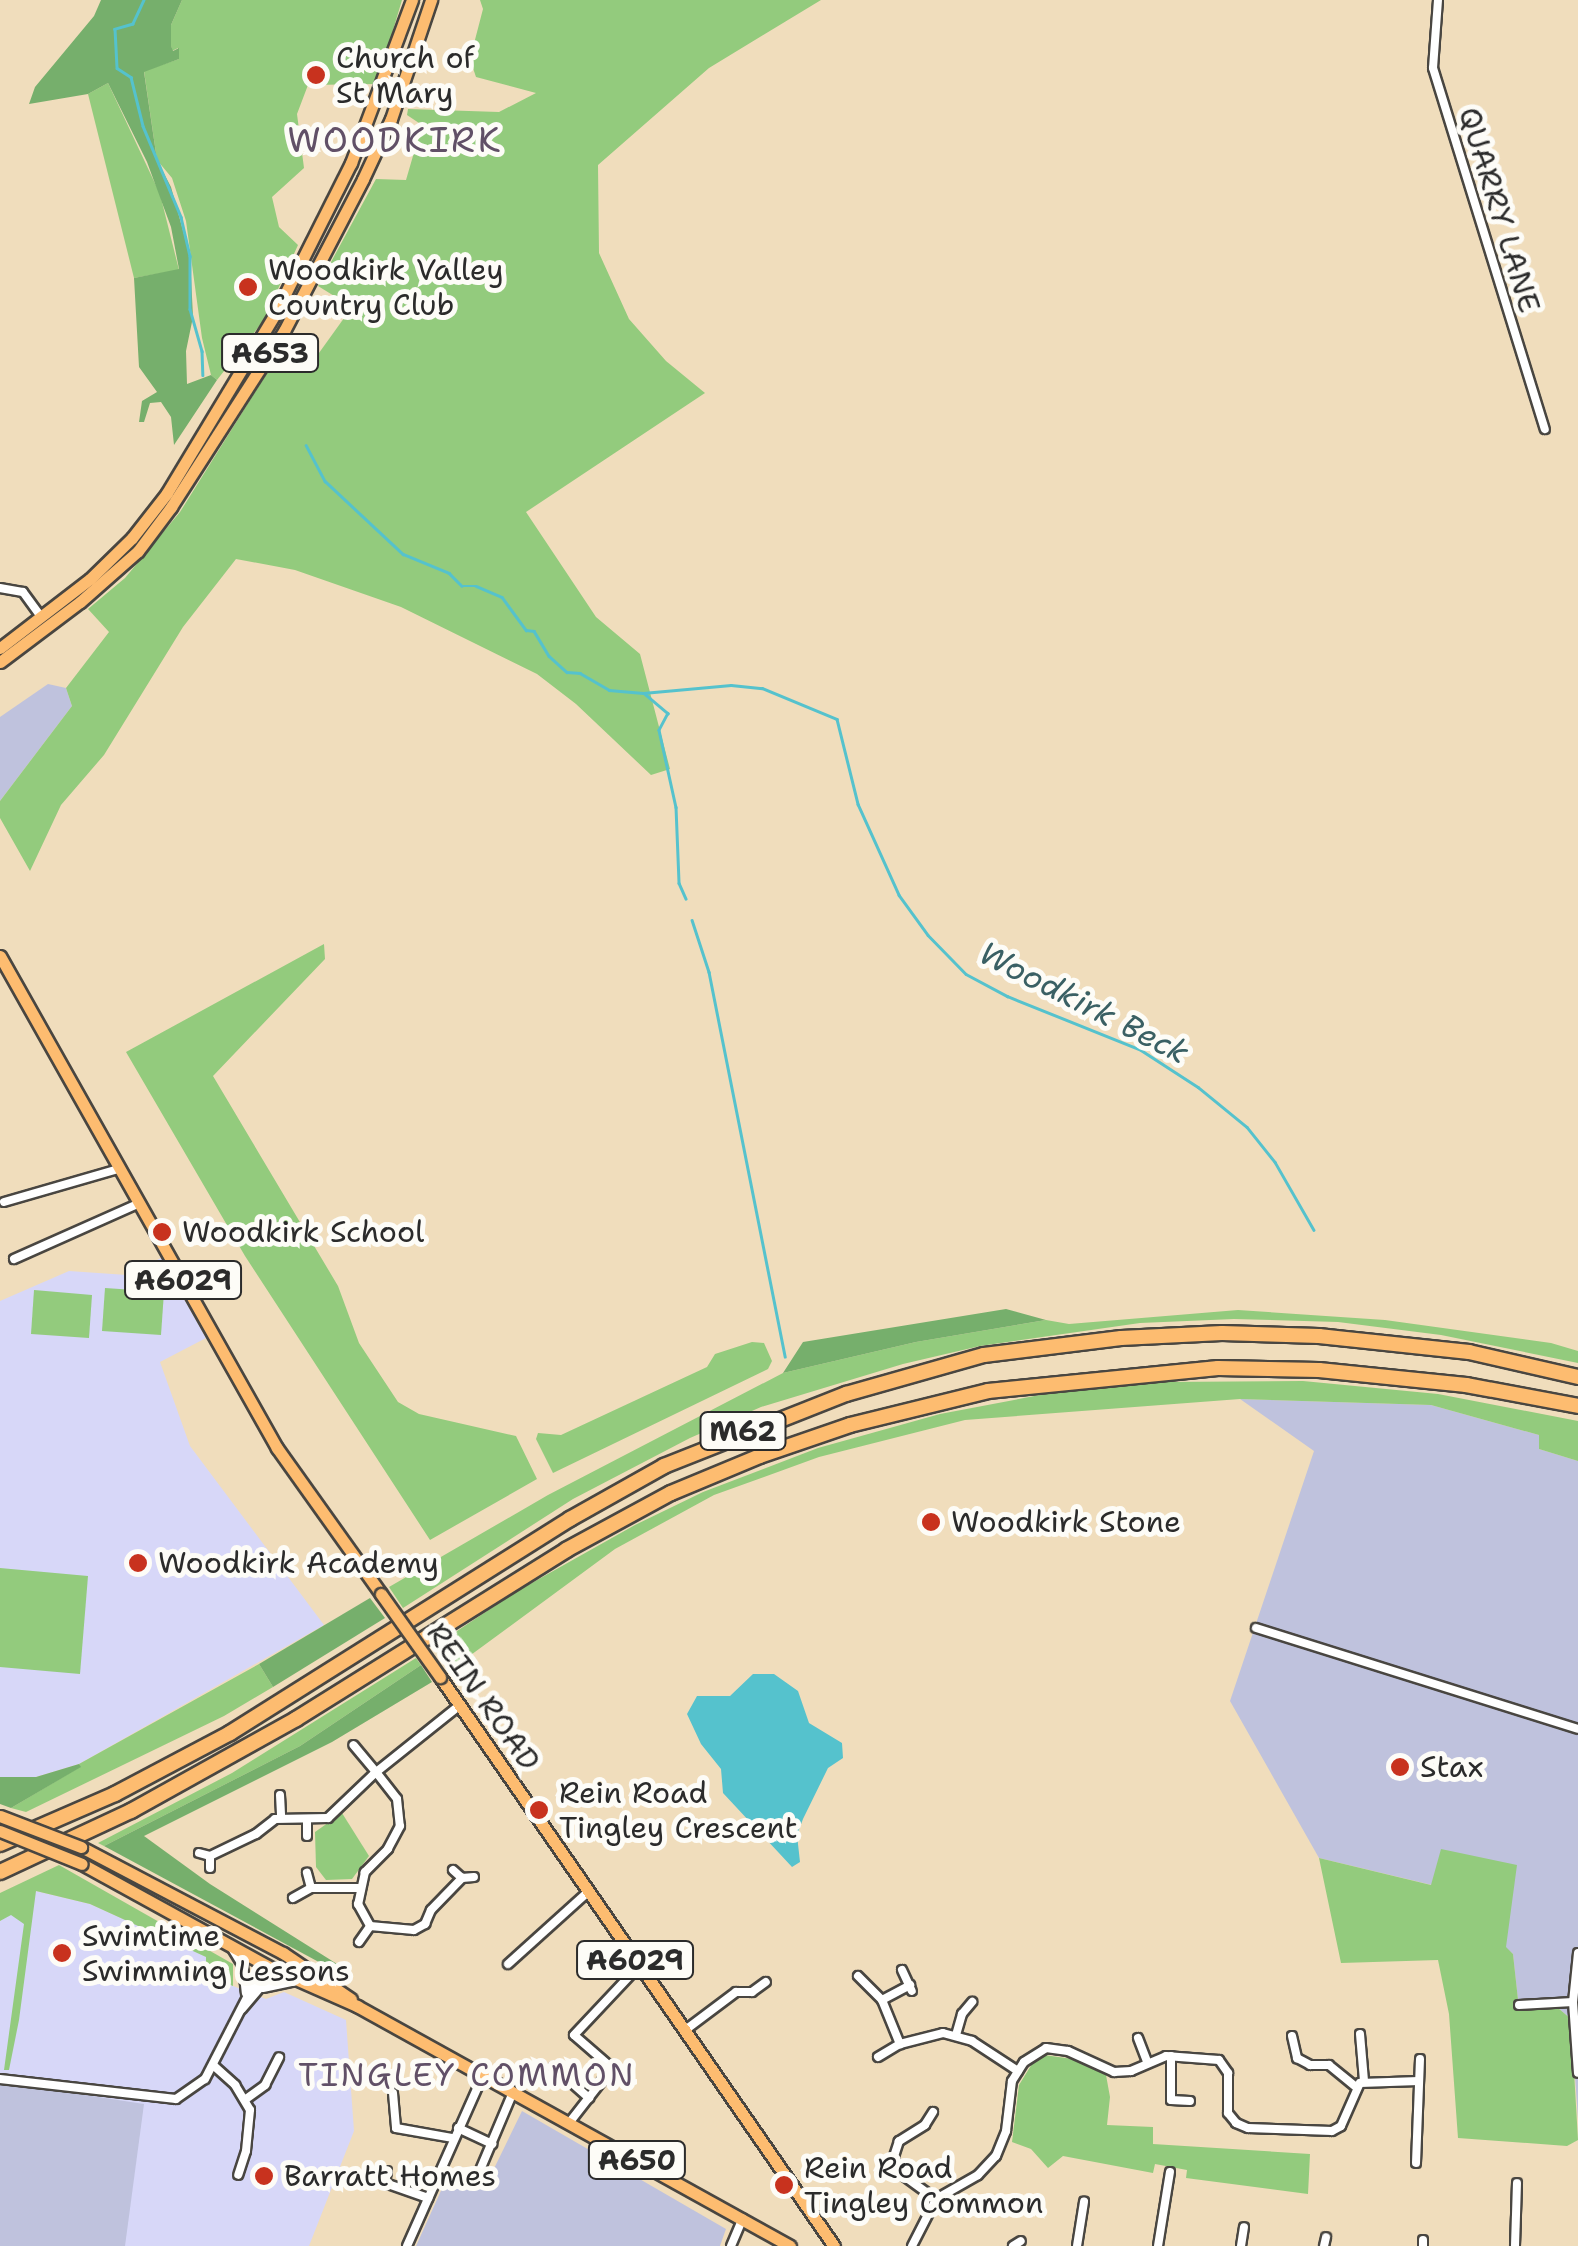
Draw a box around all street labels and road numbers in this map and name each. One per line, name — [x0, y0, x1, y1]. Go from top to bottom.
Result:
street label: QUARRY LANE — [1451, 103, 1547, 317]
road number: A653 — [220, 330, 320, 376]
road number: A6029 — [123, 1257, 243, 1303]
road number: M62 — [698, 1408, 788, 1454]
street label: REIN ROAD — [419, 1616, 547, 1778]
road number: A6029 — [575, 1937, 695, 1983]
road number: A650 — [587, 2137, 687, 2183]

